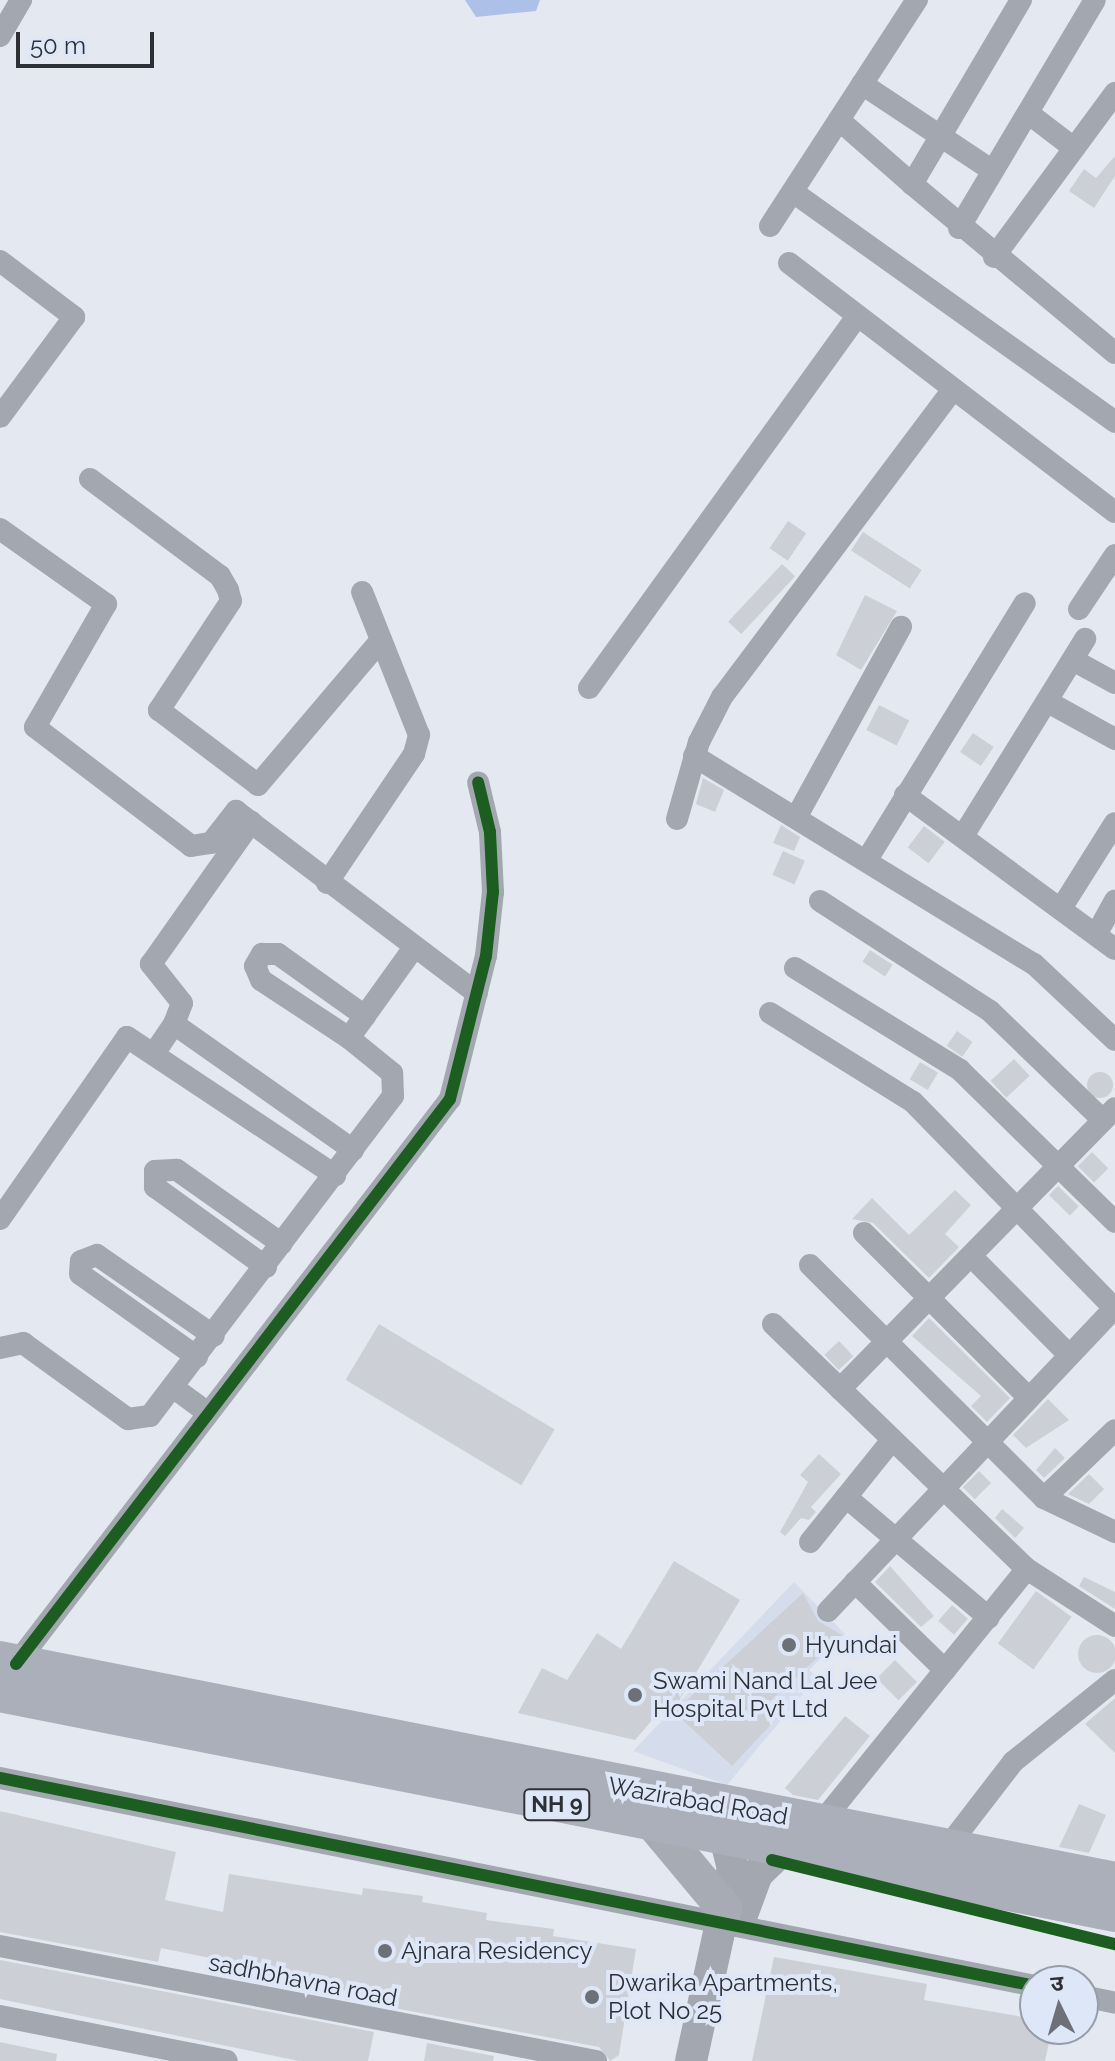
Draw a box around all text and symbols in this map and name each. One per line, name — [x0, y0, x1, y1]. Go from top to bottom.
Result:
scale bar — [20, 16, 158, 66]
text: 50 m — [30, 31, 86, 60]
place label: Hyundai — [805, 1631, 897, 1659]
marker: Hyundai — [780, 1636, 798, 1654]
place label: Swami Nand Lal Jee Hospital Pvt Ltd — [653, 1667, 879, 1723]
marker: Swami Nand Lal Jee Hospital Pvt Ltd — [624, 1684, 646, 1706]
street label: Wazirabad Road — [606, 1771, 790, 1831]
road number: NH 9 — [523, 1787, 591, 1823]
place label: Ajnara Residency — [401, 1937, 592, 1965]
marker: Ajnara Residency — [376, 1942, 394, 1960]
street label: sadhbhavna road — [206, 1948, 400, 2012]
north arrow — [1019, 1965, 1099, 2045]
place label: Dwarika Apartments, Plot No 25 — [608, 1969, 839, 2025]
text: उ — [1050, 1970, 1065, 1997]
marker: Dwarika Apartments, Plot No 25 — [583, 1988, 601, 2006]

